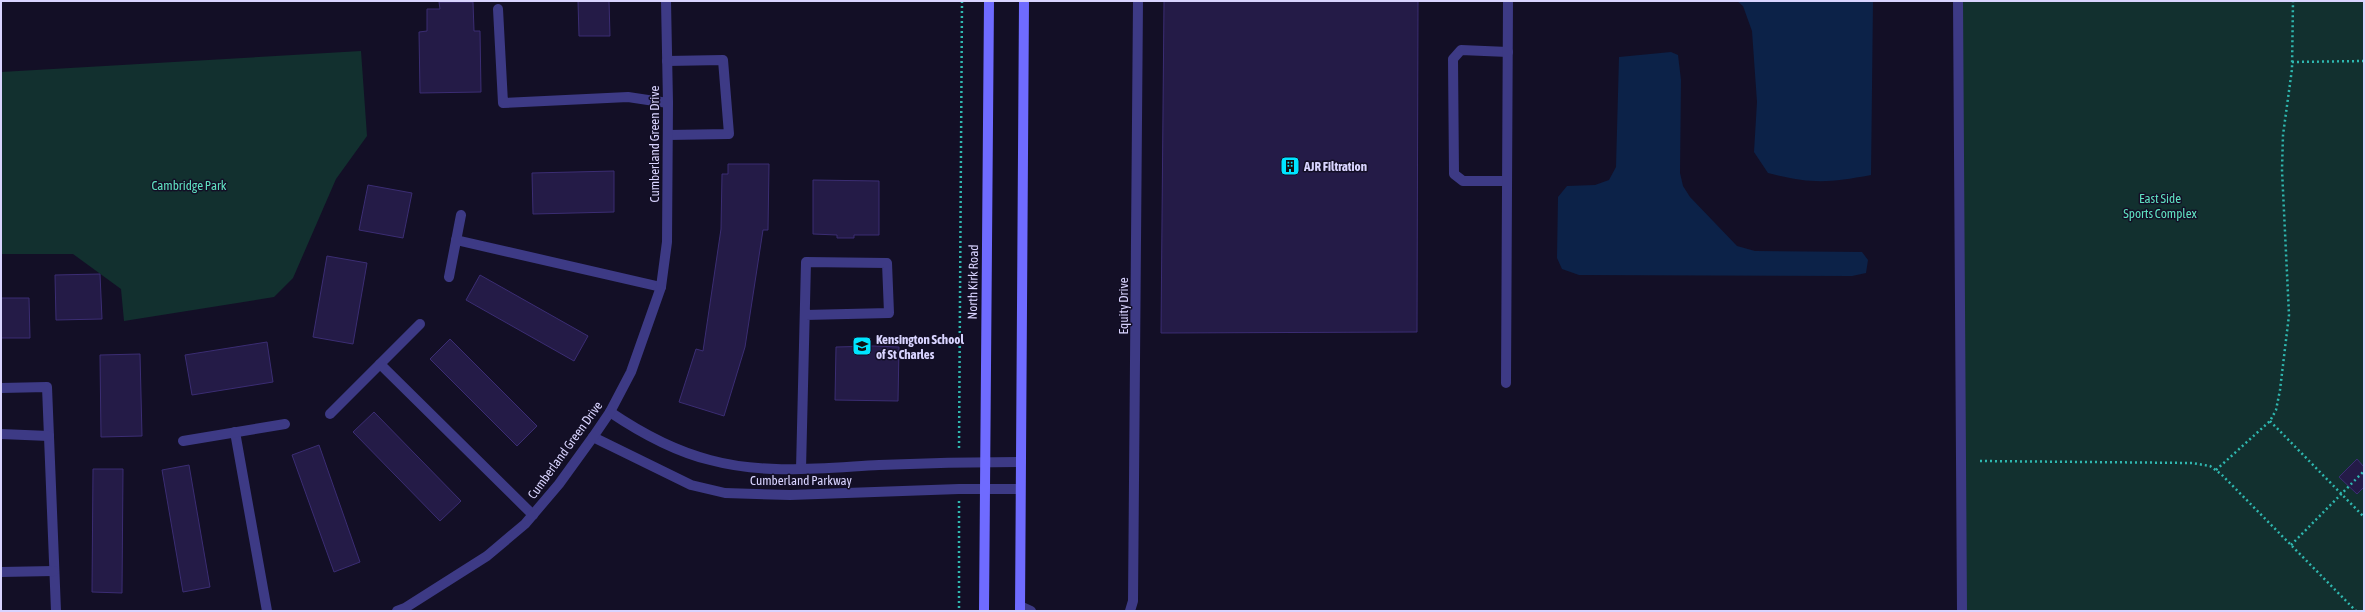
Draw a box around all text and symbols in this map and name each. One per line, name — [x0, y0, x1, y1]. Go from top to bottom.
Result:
street label: Cumberland Green Drive — [647, 85, 662, 202]
building icon: AJR Filtration — [1279, 155, 1301, 177]
place label: AJR Filtration — [1303, 159, 1367, 174]
park label: Cambridge Park — [151, 178, 227, 193]
park label: East Side Sports Complex — [2123, 191, 2197, 221]
street label: North Kirk Road — [965, 244, 981, 320]
street label: Equity Drive — [1116, 277, 1131, 335]
place label: Kensington School of St Charles — [876, 332, 964, 362]
school or university icon: Kensington School of St Charles — [851, 335, 873, 357]
street label: Cumberland Green Drive — [525, 398, 605, 502]
street label: Cumberland Parkway — [750, 473, 853, 488]

